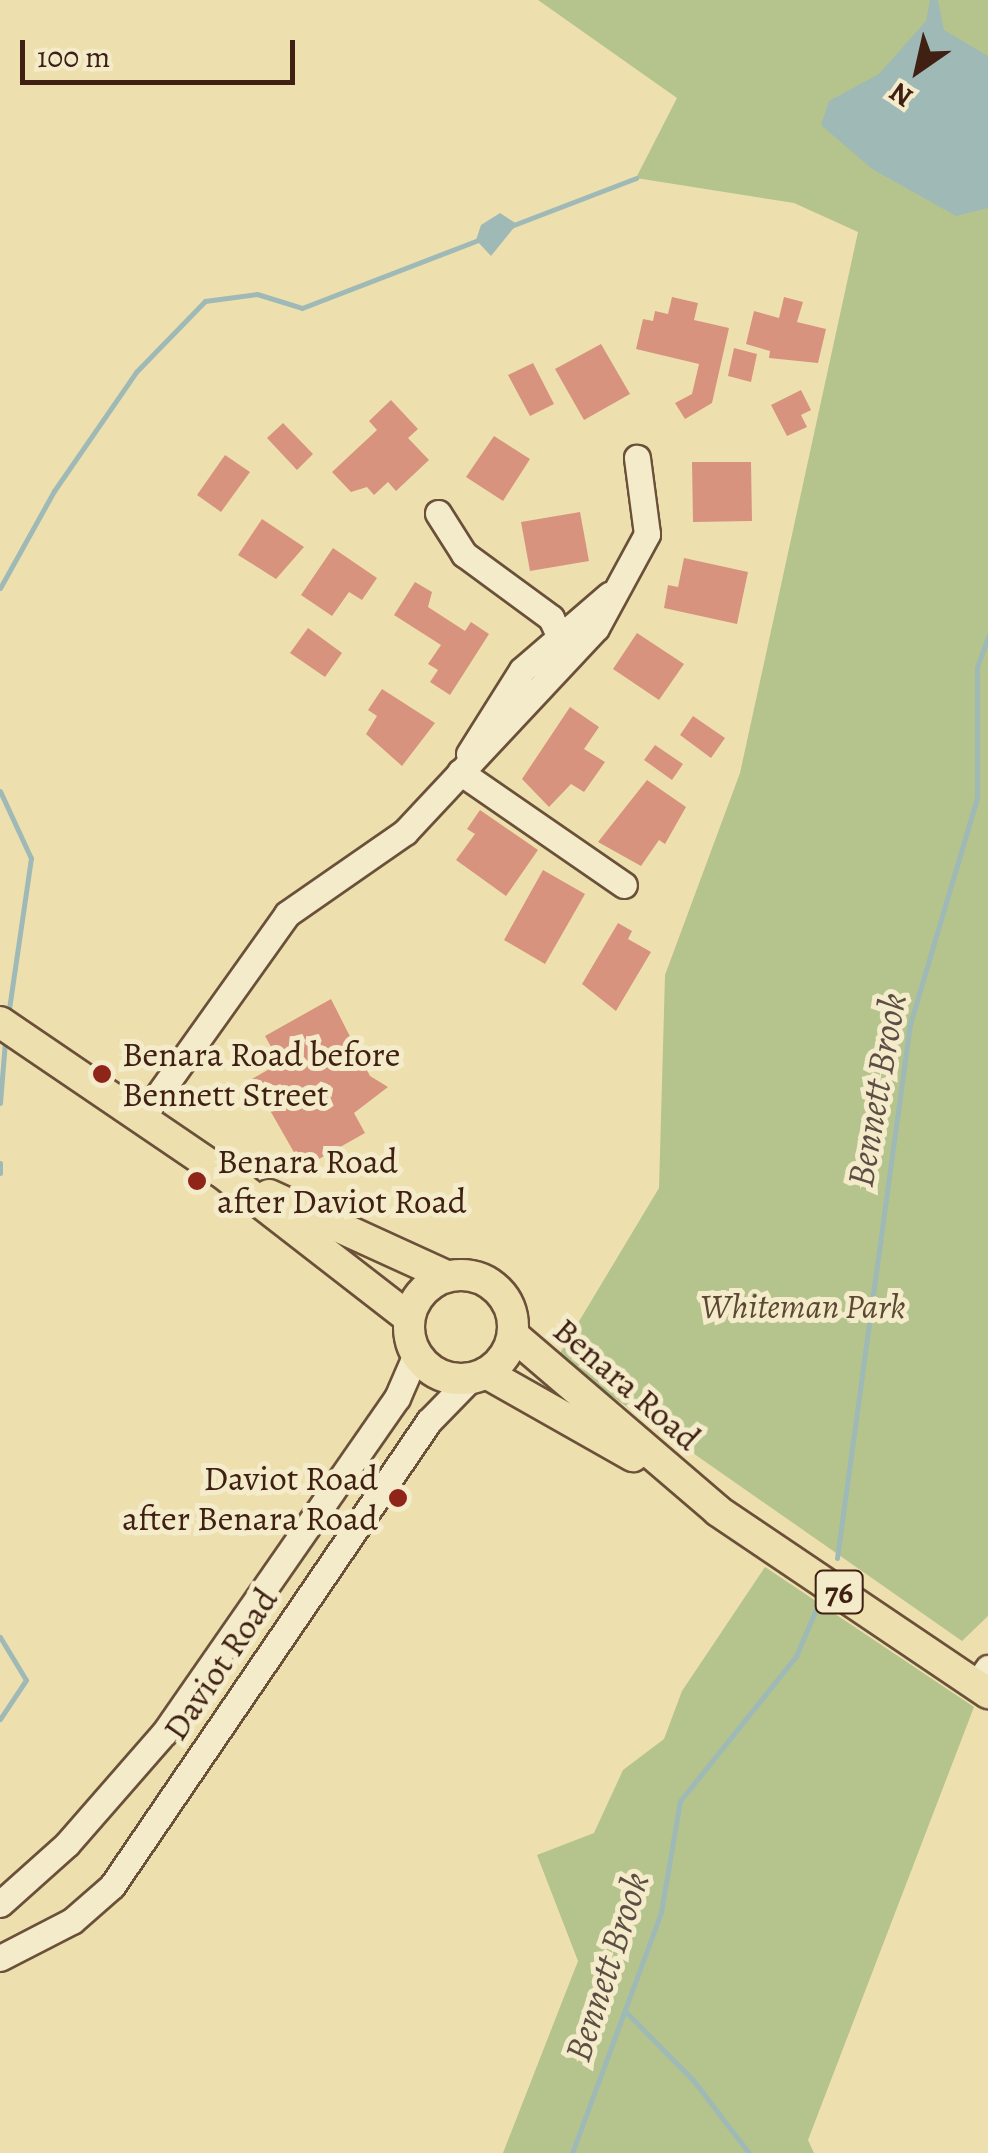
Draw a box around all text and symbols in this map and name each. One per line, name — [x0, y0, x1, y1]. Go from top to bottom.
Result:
scale bar — [25, 20, 300, 82]
north arrow — [868, 20, 968, 120]
text: 100 m — [37, 37, 110, 77]
text: N — [882, 73, 920, 116]
water label: Bennett Brook — [838, 989, 916, 1191]
place label: Benara Road before Bennett Street — [122, 1033, 400, 1115]
marker: Benara Road before Bennett Street — [91, 1063, 113, 1085]
place label: Benara Road after Daviot Road — [217, 1140, 467, 1222]
marker: Benara Road after Daviot Road — [186, 1170, 208, 1192]
park label: Whiteman Park — [700, 1285, 906, 1327]
street label: Benara Road — [545, 1309, 709, 1459]
place label: Daviot Road after Benara Road — [122, 1457, 378, 1539]
marker: Daviot Road after Benara Road — [387, 1487, 409, 1509]
road number: 76 — [814, 1565, 864, 1619]
street label: Daviot Road — [154, 1580, 286, 1748]
water label: Bennett Brook — [555, 1867, 659, 2067]

